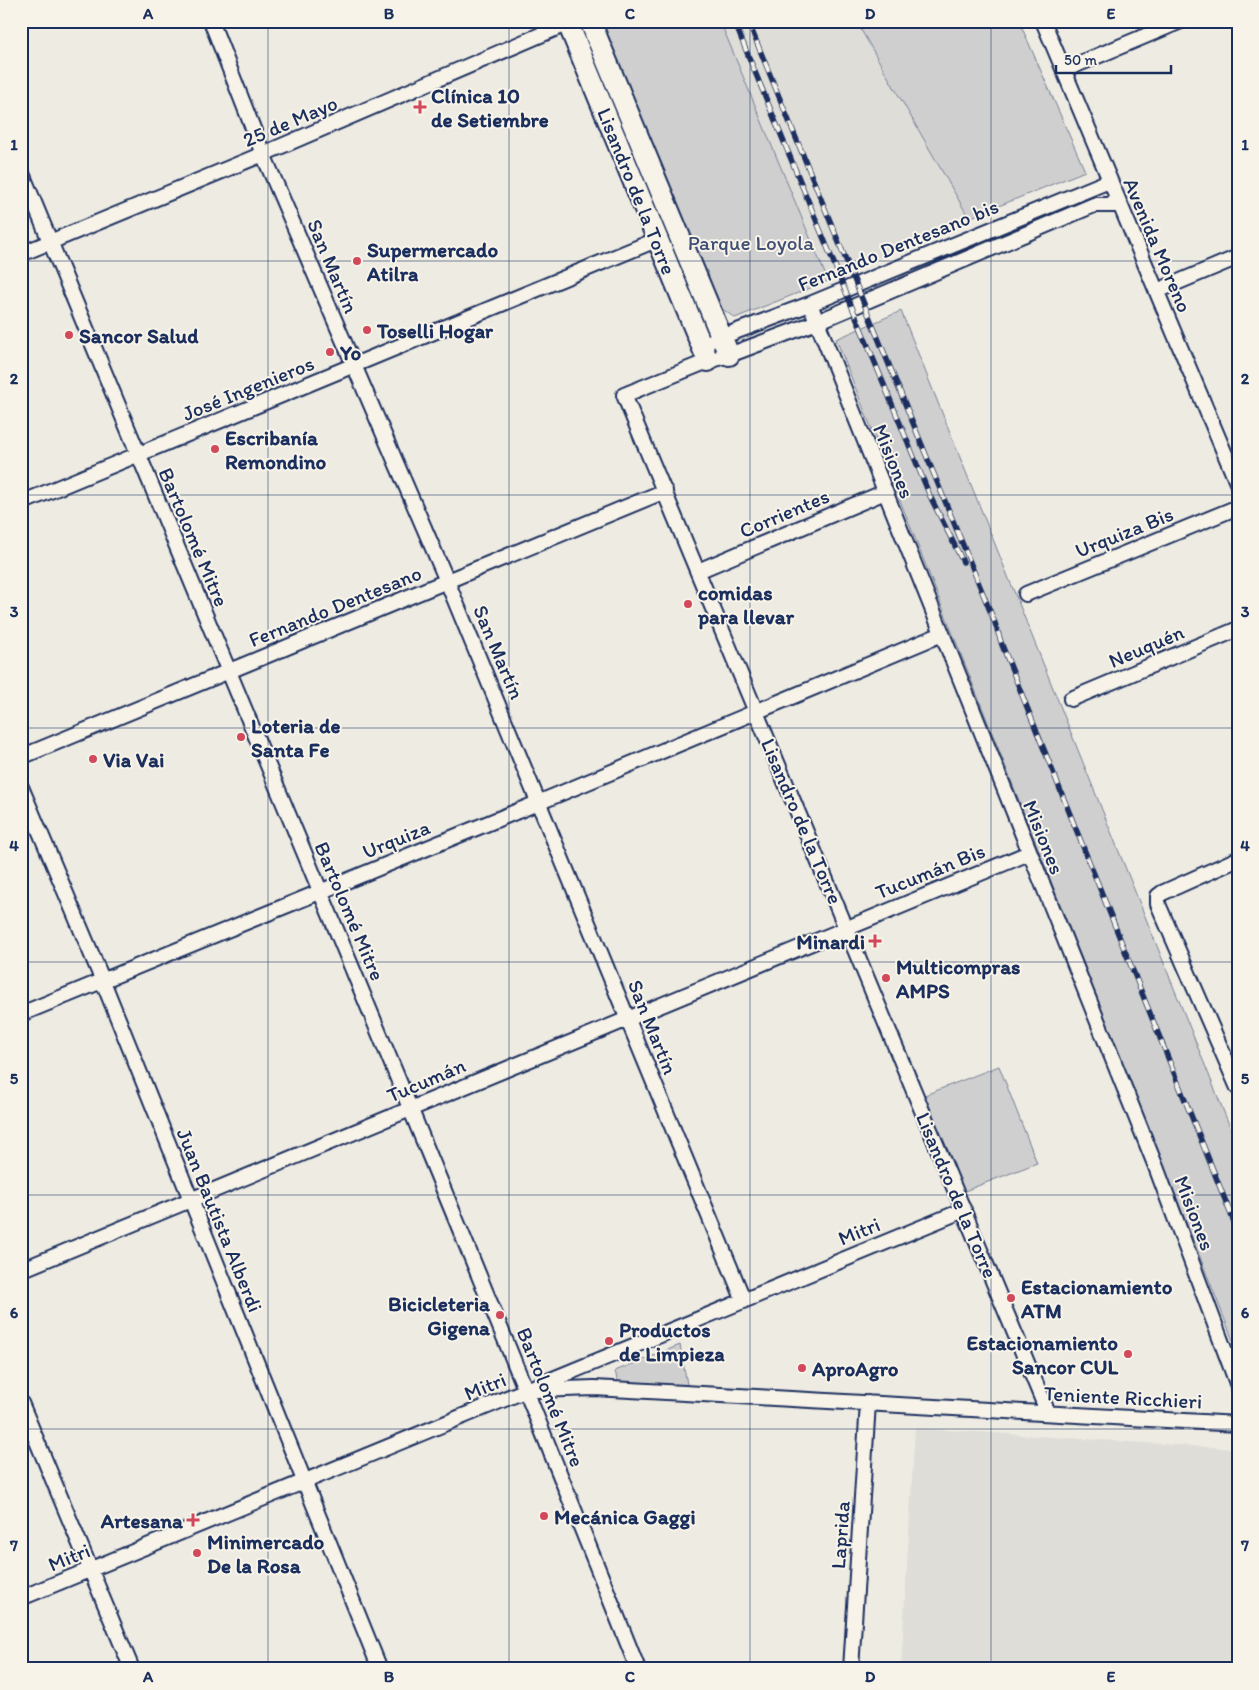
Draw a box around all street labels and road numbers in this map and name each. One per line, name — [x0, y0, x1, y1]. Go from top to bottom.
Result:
street label: 25 de Mayo — [239, 90, 341, 152]
street label: Lisandro de la Torre — [592, 104, 682, 278]
street label: Avenida Moreno — [1118, 174, 1198, 316]
street label: Fernando Dentesano bis — [794, 193, 1002, 297]
street label: San Martín — [302, 215, 364, 317]
street label: José Ingenieros — [178, 350, 318, 426]
street label: Misiones — [868, 420, 920, 502]
street label: Bartolomé Mitre — [153, 464, 235, 610]
street label: Corrientes — [735, 483, 833, 543]
street label: Urquiza Bis — [1071, 501, 1177, 563]
street label: Fernando Dentesano — [245, 560, 425, 652]
street label: San Martín — [468, 601, 530, 703]
street label: Neuquén — [1105, 619, 1187, 673]
street label: Lisandro de la Torre — [756, 734, 848, 908]
street label: Misiones — [1018, 796, 1070, 878]
street label: Urquiza — [359, 814, 434, 864]
street label: Bartolomé Mitre — [309, 838, 391, 984]
street label: Tucumán Bis — [872, 838, 988, 904]
street label: San Martín — [623, 976, 683, 1078]
street label: Tucumán — [383, 1052, 469, 1108]
street label: Lisandro de la Torre — [911, 1108, 1003, 1282]
street label: Juan Bautista Alberdi — [172, 1124, 268, 1316]
street label: Misiones — [1169, 1172, 1221, 1254]
street label: Mitri — [834, 1211, 884, 1251]
street label: Bartolomé Mitre — [512, 1324, 590, 1471]
street label: Mitri — [460, 1366, 510, 1406]
street label: Teniente Ricchieri — [1043, 1380, 1203, 1414]
street label: Laprida — [825, 1500, 855, 1570]
street label: Mitri — [44, 1537, 94, 1577]

